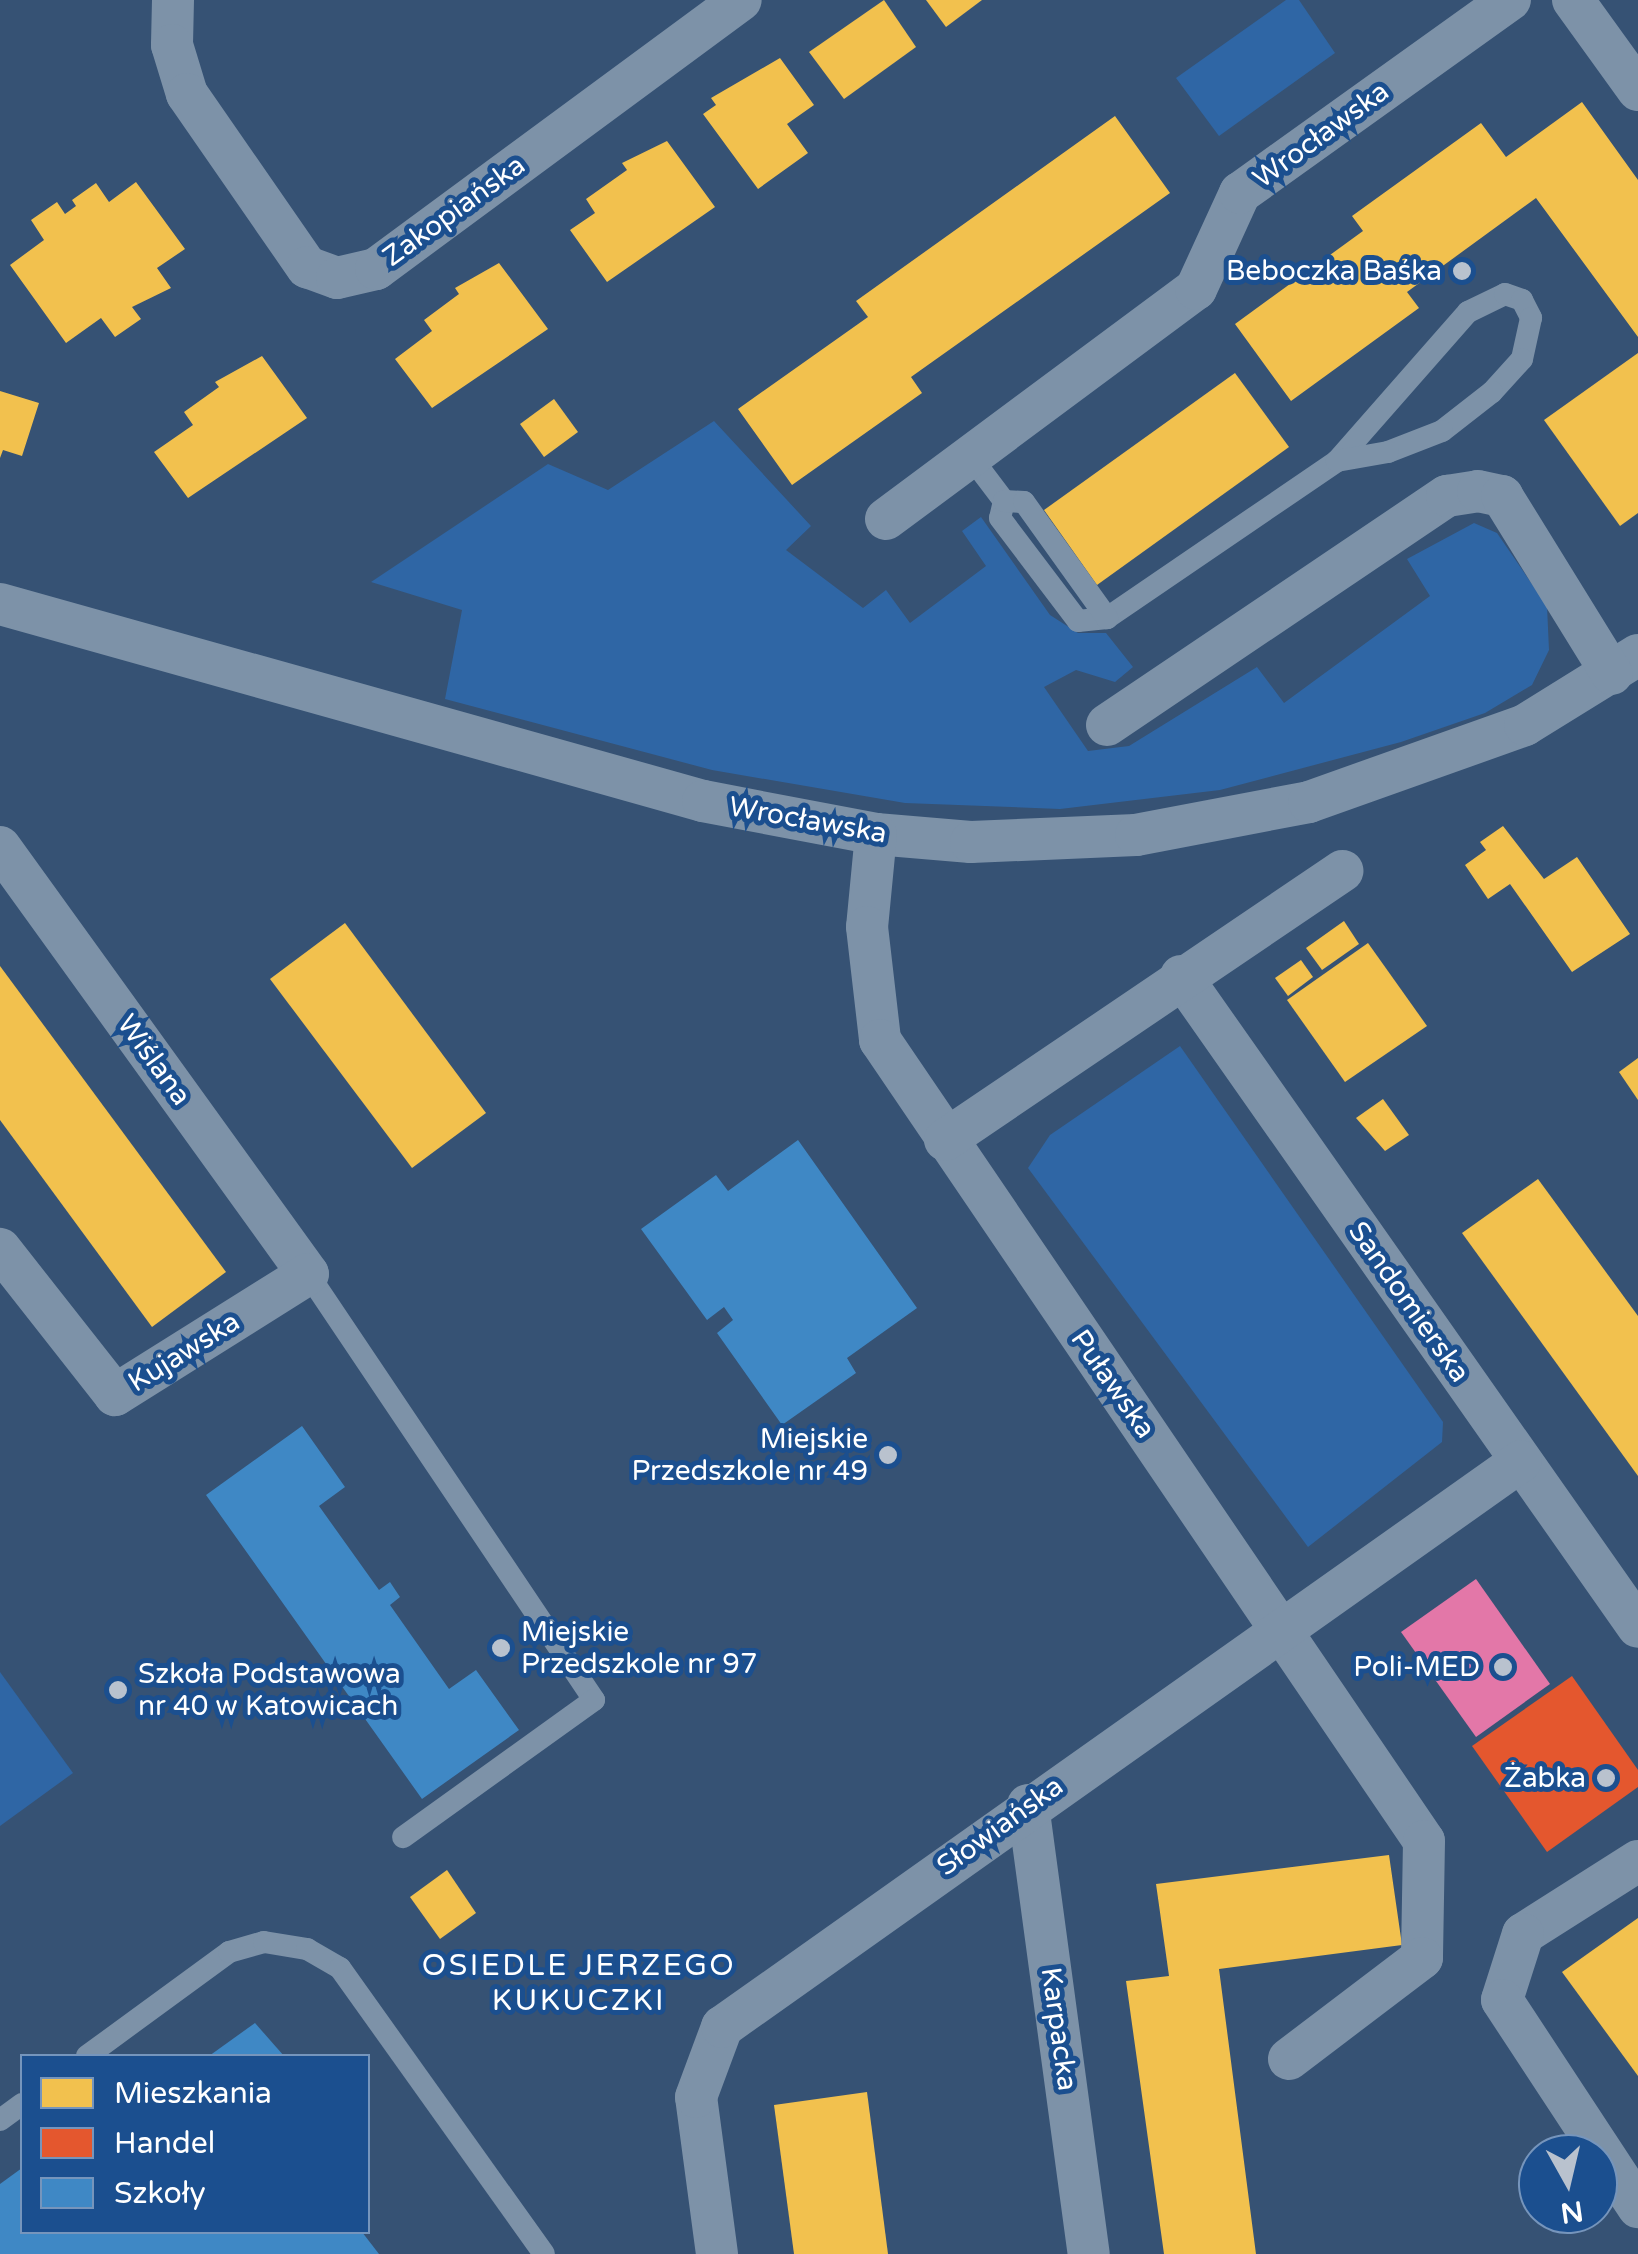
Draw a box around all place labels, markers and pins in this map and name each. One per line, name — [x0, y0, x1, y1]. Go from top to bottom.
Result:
place label: Beboczka Baśka — [1226, 254, 1442, 288]
marker: Beboczka Baśka — [1451, 260, 1473, 282]
place label: Miejskie Przedszkole nr 49 — [631, 1422, 868, 1488]
marker: Miejskie Przedszkole nr 49 — [877, 1444, 899, 1466]
place label: Miejskie Przedszkole nr 97 — [521, 1615, 758, 1681]
marker: Miejskie Przedszkole nr 97 — [490, 1637, 512, 1659]
place label: Poli-MED — [1353, 1650, 1480, 1684]
marker: Poli-MED — [1490, 1654, 1516, 1680]
place label: Szkoła Podstawowa nr 40 w Katowicach — [138, 1657, 401, 1723]
marker: Szkoła Podstawowa nr 40 w Katowicach — [107, 1679, 129, 1701]
place label: Żabka — [1504, 1761, 1586, 1795]
marker: Żabka — [1595, 1767, 1617, 1789]

